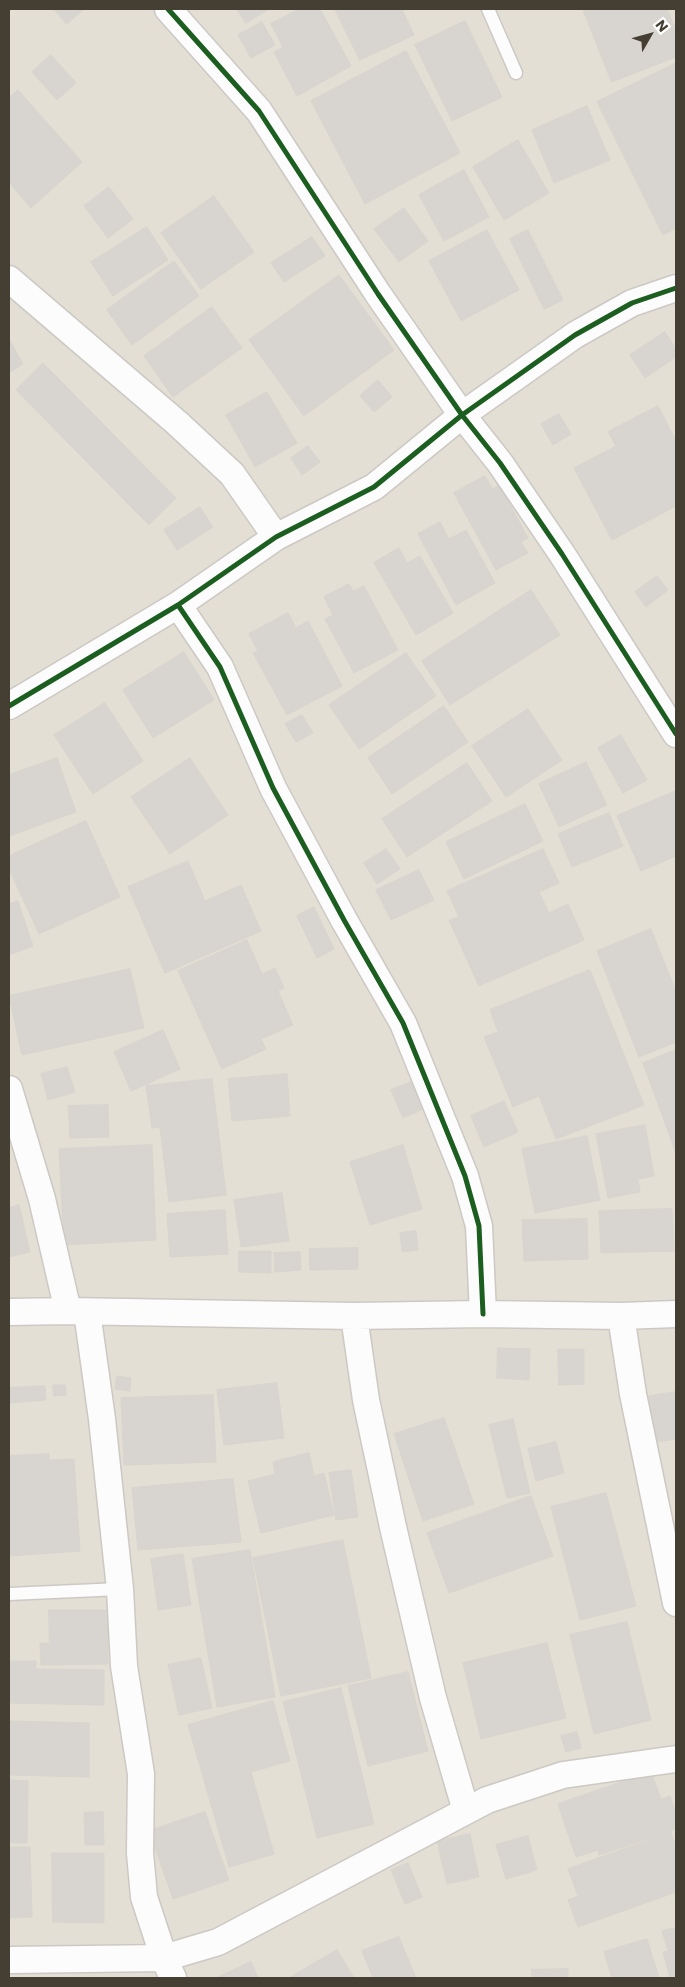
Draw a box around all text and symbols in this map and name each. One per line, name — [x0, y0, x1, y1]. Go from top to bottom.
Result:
north arrow — [625, 10, 675, 60]
text: N — [651, 15, 673, 36]

